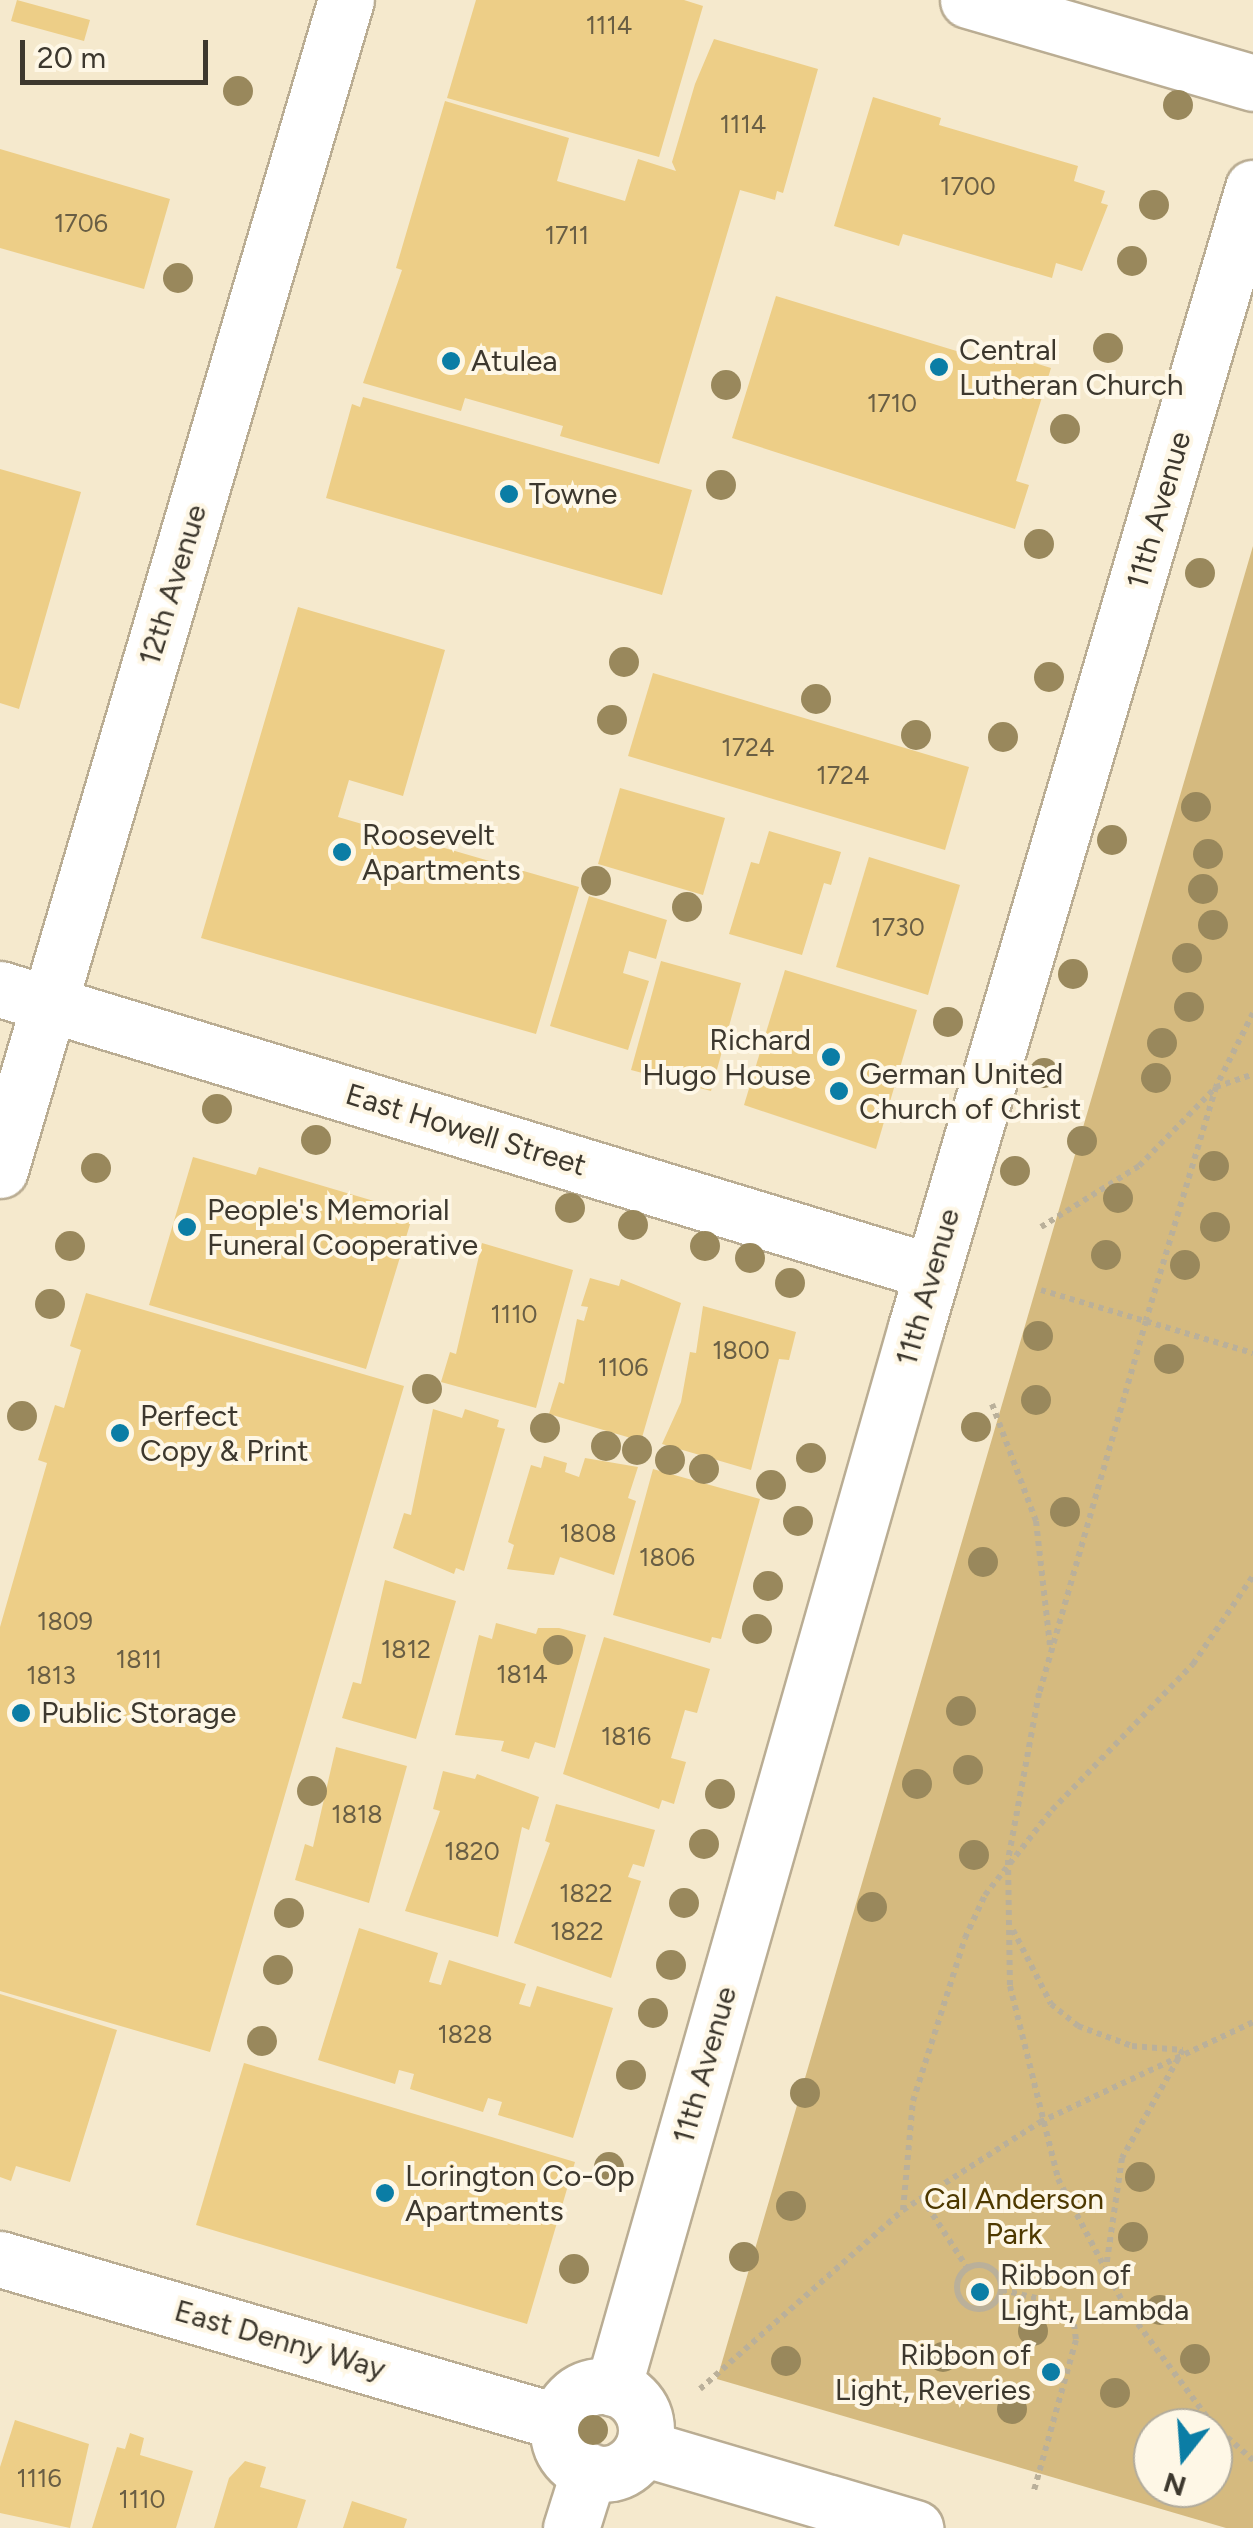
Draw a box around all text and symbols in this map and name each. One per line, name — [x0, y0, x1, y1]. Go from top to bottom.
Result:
house number: 1114 — [586, 10, 632, 40]
scale bar — [25, 20, 212, 82]
text: 20 m — [37, 39, 106, 76]
house number: 1114 — [720, 109, 766, 139]
house number: 1700 — [940, 171, 996, 201]
house number: 1706 — [54, 208, 108, 238]
house number: 1711 — [545, 220, 589, 250]
place label: Central Lutheran Church — [959, 332, 1184, 402]
place label: Atulea — [471, 343, 558, 379]
marker: Atulea — [440, 350, 462, 372]
marker: Central Lutheran Church — [928, 356, 950, 378]
house number: 1710 — [867, 388, 917, 418]
street label: 11th Avenue — [1119, 427, 1199, 593]
place label: Towne — [529, 476, 617, 512]
marker: Towne — [498, 483, 520, 505]
street label: 12th Avenue — [132, 500, 214, 670]
house number: 1724 — [721, 732, 775, 762]
house number: 1724 — [816, 760, 870, 790]
place label: Roosevelt Apartments — [362, 817, 521, 888]
marker: Roosevelt Apartments — [331, 841, 353, 863]
house number: 1730 — [871, 912, 925, 942]
place label: Richard Hugo House — [642, 1022, 811, 1092]
marker: Richard Hugo House — [820, 1046, 842, 1068]
place label: German United Church of Christ — [859, 1056, 1081, 1126]
street label: East Howell Street — [341, 1076, 591, 1184]
marker: German United Church of Christ — [828, 1080, 850, 1102]
place label: People's Memorial Funeral Cooperative — [207, 1192, 478, 1262]
street label: 11th Avenue — [888, 1204, 968, 1370]
marker: People's Memorial Funeral Cooperative — [176, 1216, 198, 1238]
house number: 1110 — [491, 1299, 537, 1329]
house number: 1800 — [712, 1335, 770, 1365]
house number: 1106 — [598, 1352, 648, 1382]
place label: Perfect Copy & Print — [140, 1398, 309, 1468]
marker: Perfect Copy & Print — [109, 1422, 131, 1444]
house number: 1808 — [559, 1518, 617, 1548]
house number: 1806 — [639, 1542, 695, 1572]
house number: 1809 — [37, 1606, 93, 1636]
house number: 1812 — [381, 1634, 431, 1664]
house number: 1811 — [116, 1644, 162, 1674]
house number: 1814 — [496, 1659, 548, 1689]
house number: 1813 — [26, 1660, 76, 1690]
place label: Public Storage — [41, 1695, 236, 1731]
marker: Public Storage — [10, 1702, 32, 1724]
house number: 1816 — [601, 1721, 651, 1751]
house number: 1818 — [331, 1799, 383, 1829]
house number: 1820 — [444, 1836, 500, 1866]
house number: 1822 — [559, 1878, 613, 1908]
house number: 1822 — [550, 1916, 604, 1946]
street label: 11th Avenue — [665, 1982, 745, 2148]
house number: 1828 — [438, 2019, 492, 2049]
place label: Lorington Co-Op Apartments — [405, 2158, 635, 2228]
park label: Cal Anderson Park — [924, 2181, 1104, 2252]
marker: Lorington Co-Op Apartments — [374, 2182, 396, 2204]
place label: Ribbon of Light, Lambda — [1000, 2257, 1189, 2328]
marker: Ribbon of Light, Lambda — [969, 2281, 991, 2303]
street label: East Denny Way — [170, 2293, 390, 2387]
place label: Ribbon of Light, Reveries — [835, 2337, 1031, 2408]
marker: Ribbon of Light, Reveries — [1040, 2361, 1062, 2383]
north arrow — [1133, 2408, 1233, 2508]
house number: 1116 — [16, 2463, 62, 2493]
text: N — [1159, 2465, 1190, 2504]
house number: 1110 — [119, 2484, 165, 2514]

